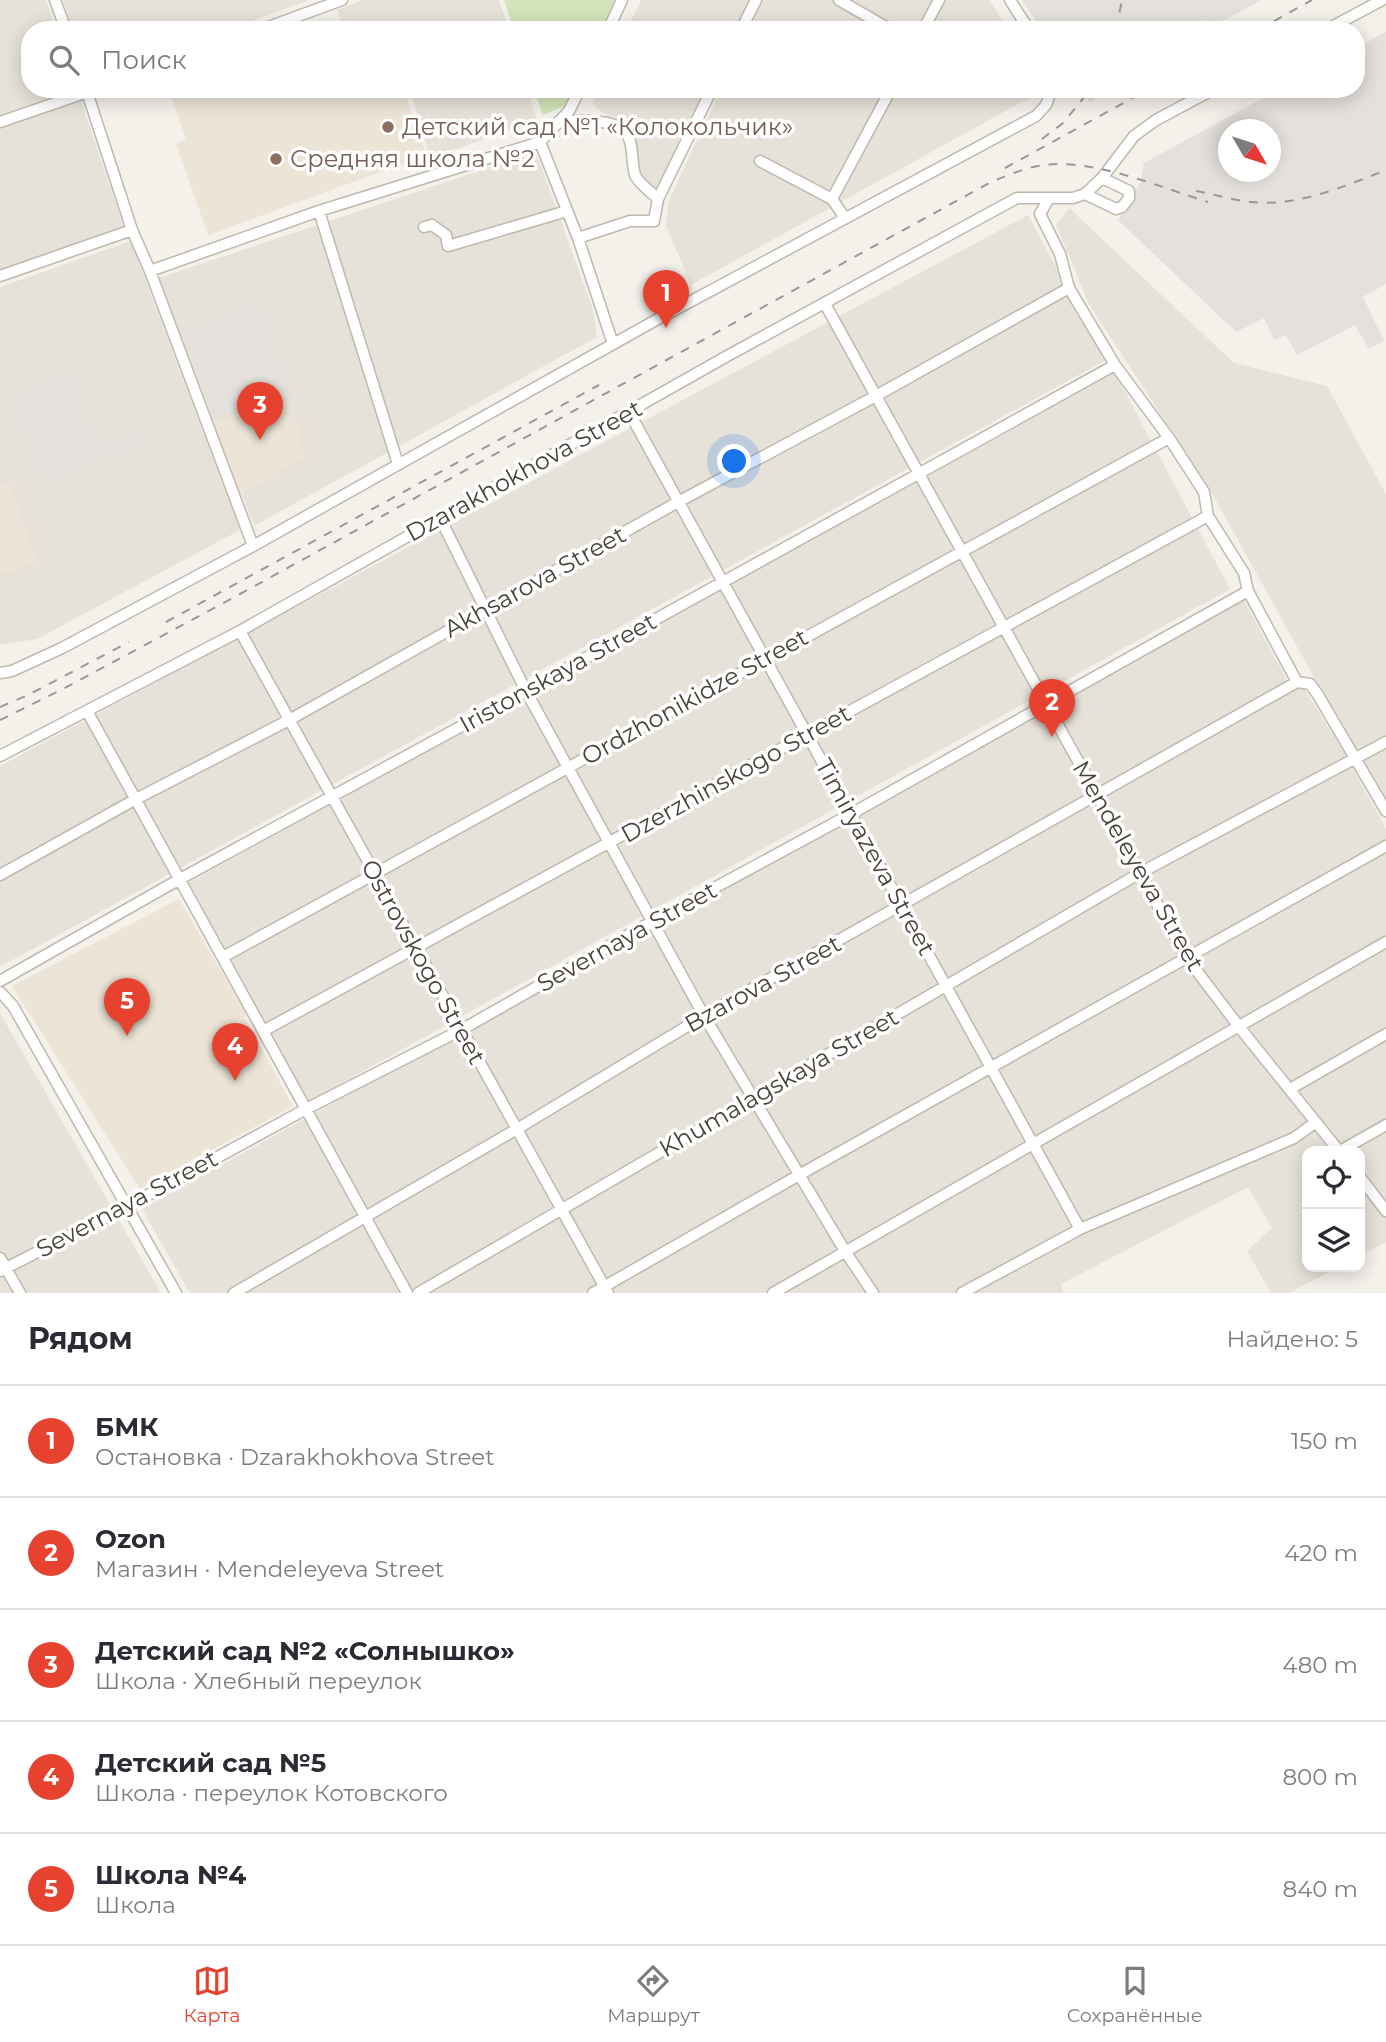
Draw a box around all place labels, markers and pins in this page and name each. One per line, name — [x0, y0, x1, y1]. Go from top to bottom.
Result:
place label: Детский сад №1 «Колокольчик» — [402, 112, 793, 141]
marker: Детский сад №1 «Колокольчик» — [380, 119, 396, 135]
place label: Средняя школа №2 — [290, 144, 535, 173]
marker: Средняя школа №2 — [268, 151, 284, 167]
pin: 1 — [643, 270, 689, 328]
pin: 3 — [237, 382, 283, 440]
pin: 2 — [1029, 679, 1075, 737]
pin: 5 — [104, 978, 150, 1036]
pin: 4 — [212, 1023, 258, 1081]

